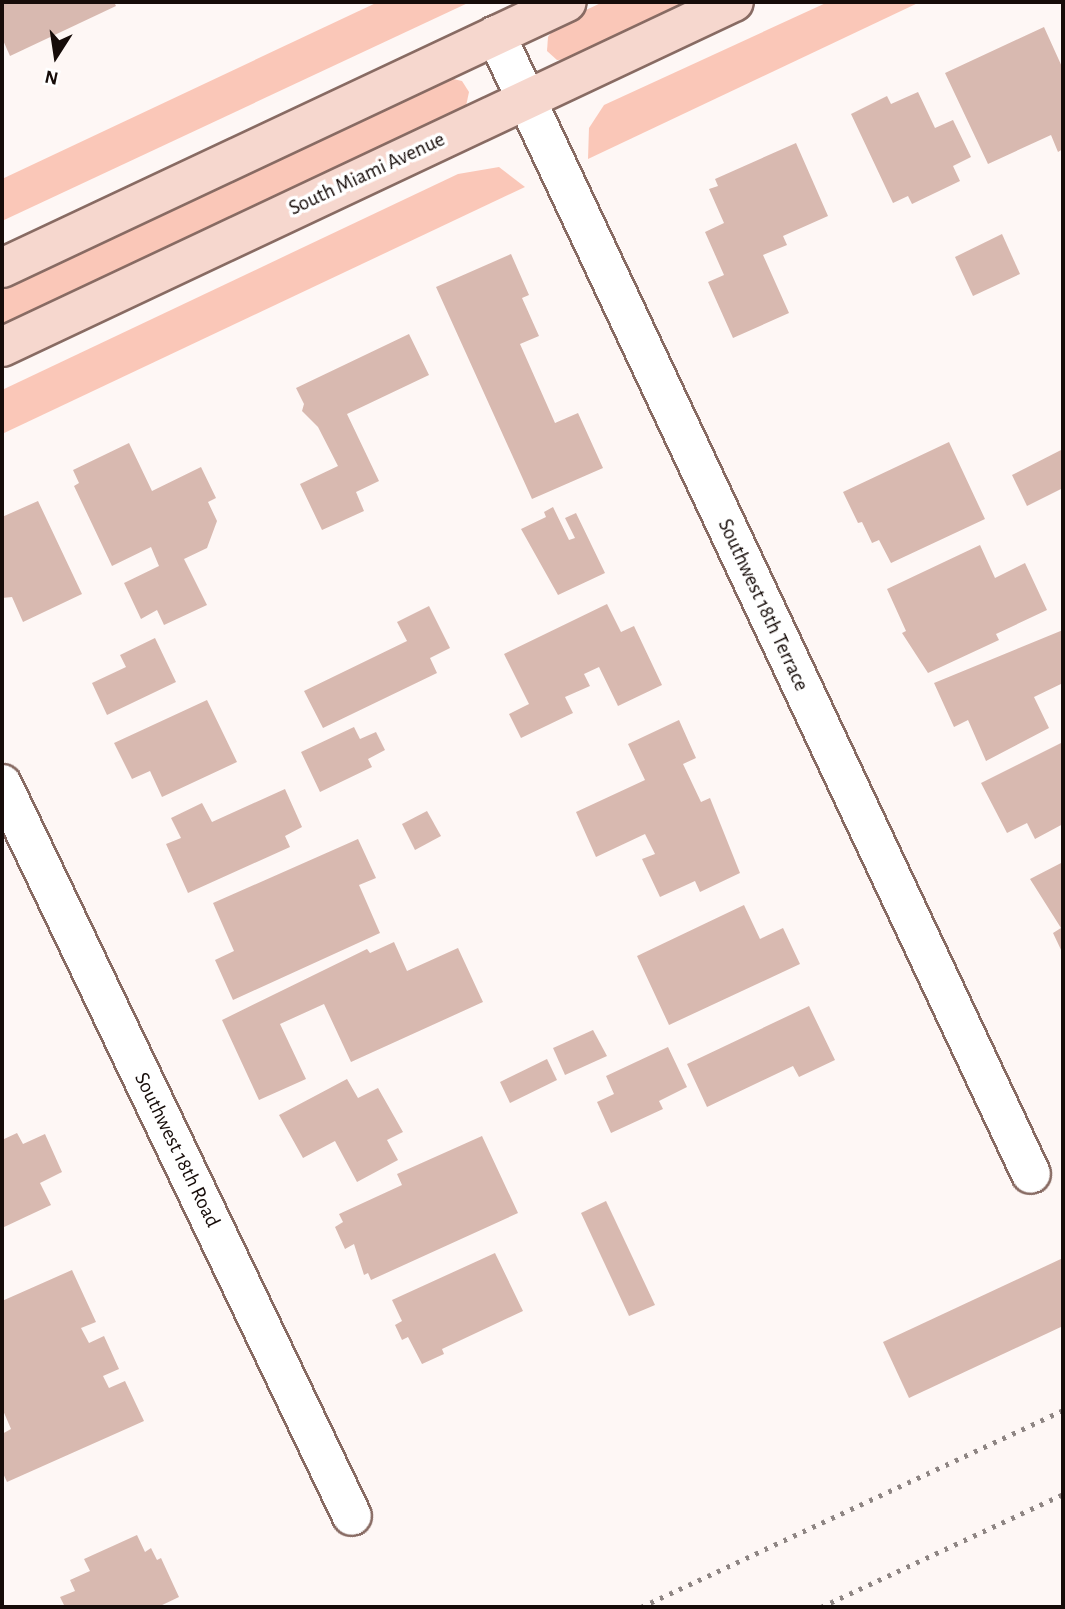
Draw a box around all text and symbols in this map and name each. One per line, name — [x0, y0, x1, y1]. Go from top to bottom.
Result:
north arrow — [21, 21, 91, 91]
text: N — [43, 66, 60, 88]
street label: South Miami Avenue — [285, 127, 449, 221]
street label: Southwest 18th Terrace — [712, 515, 814, 695]
street label: Southwest 18th Road — [129, 1068, 225, 1232]

